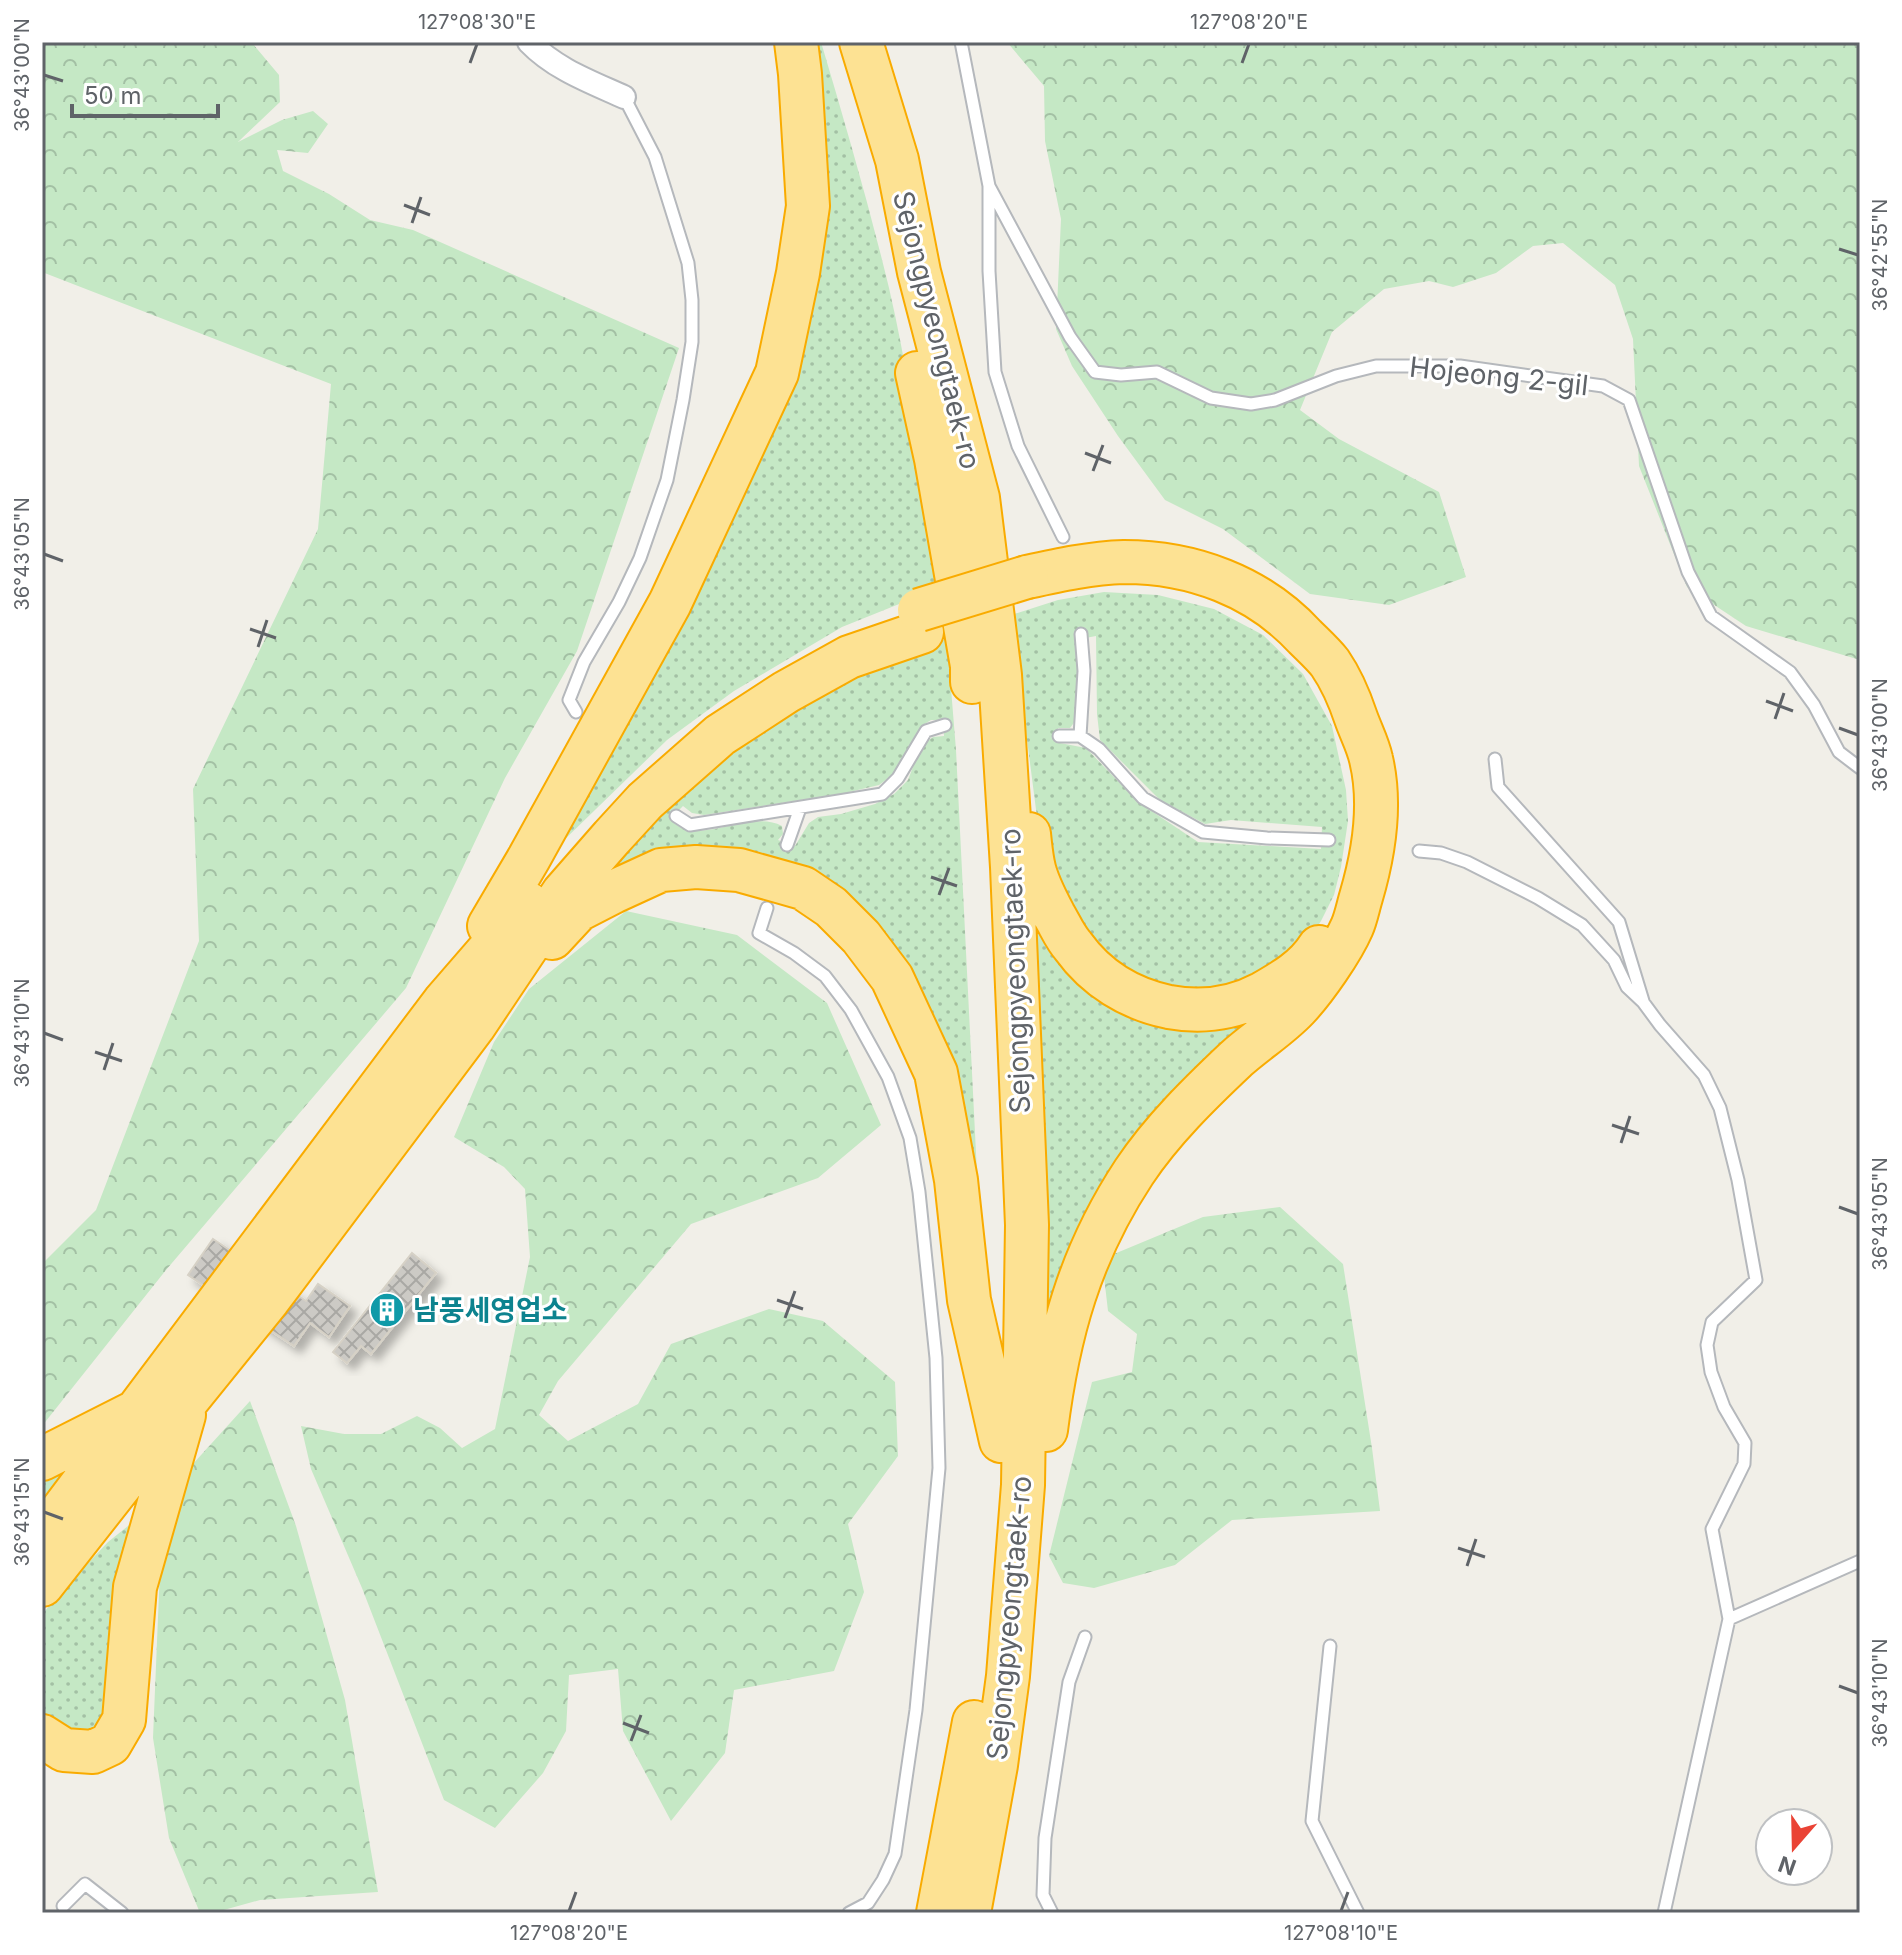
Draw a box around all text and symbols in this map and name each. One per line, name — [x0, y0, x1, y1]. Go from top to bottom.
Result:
text: 127°08'30"E — [418, 10, 536, 34]
text: 127°08'20"E — [1190, 10, 1308, 34]
text: 36°43'00"N — [10, 18, 34, 132]
scale bar — [72, 68, 218, 118]
text: 50 m — [84, 81, 142, 110]
street label: Sejongpyeongtaek-ro — [886, 187, 988, 473]
text: 36°42'55"N — [1868, 199, 1892, 311]
street label: Hojeong 2-gil — [1408, 350, 1590, 402]
text: 36°43'05"N — [10, 497, 34, 611]
text: 36°43'00"N — [1868, 678, 1892, 792]
street label: Sejongpyeongtaek-ro — [993, 828, 1037, 1114]
text: 36°43'10"N — [10, 978, 34, 1088]
text: 36°43'05"N — [1868, 1157, 1892, 1271]
building icon: 남풍세영업소 — [368, 1291, 406, 1329]
place label: 남풍세영업소 — [413, 1293, 568, 1327]
text: 36°43'15"N — [10, 1458, 34, 1566]
street label: Sejongpyeongtaek-ro — [980, 1474, 1038, 1762]
text: 36°43'10"N — [1868, 1638, 1892, 1748]
north arrow — [1754, 1807, 1834, 1887]
text: N — [1775, 1851, 1799, 1881]
text: 127°08'20"E — [510, 1921, 628, 1945]
text: 127°08'10"E — [1284, 1921, 1398, 1945]

